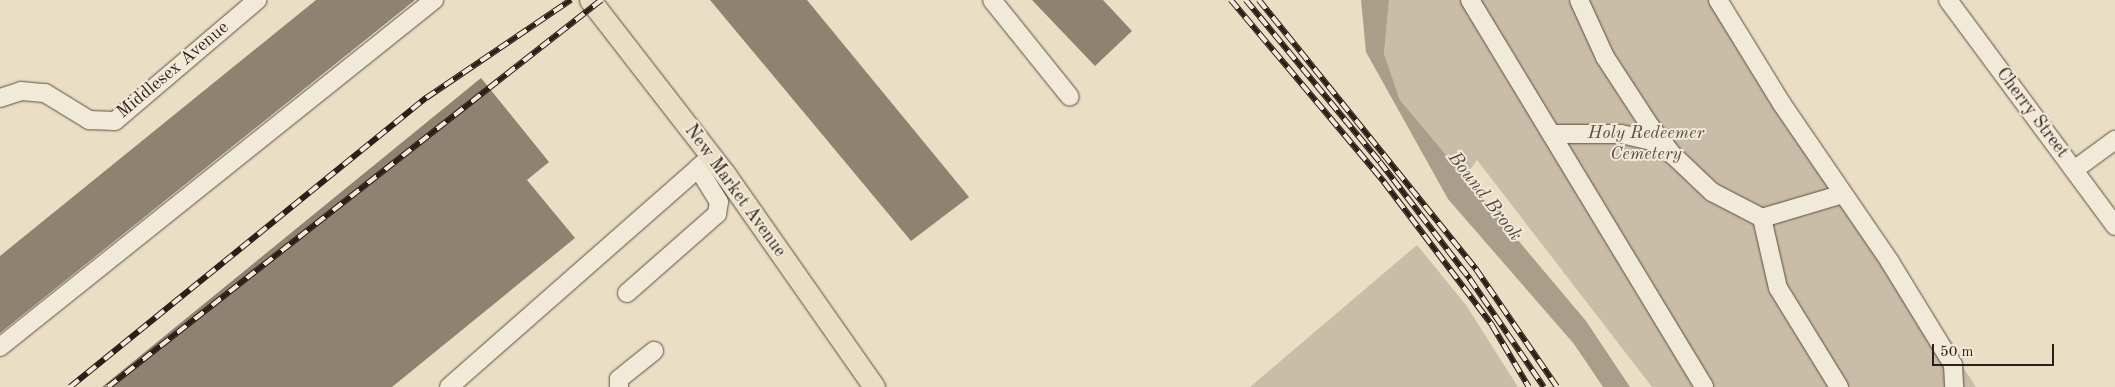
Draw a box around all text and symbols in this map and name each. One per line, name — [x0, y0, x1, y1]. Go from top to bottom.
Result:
street label: Middlesex Avenue — [113, 17, 233, 123]
street label: Cherry Street — [1991, 64, 2073, 162]
street label: New Market Avenue — [680, 120, 790, 262]
park label: Holy Redeemer Cemetery — [1588, 123, 1704, 166]
water label: Bound Brook — [1442, 148, 1526, 246]
scale bar — [1935, 334, 2058, 366]
text: 50 m — [1940, 345, 1974, 360]

